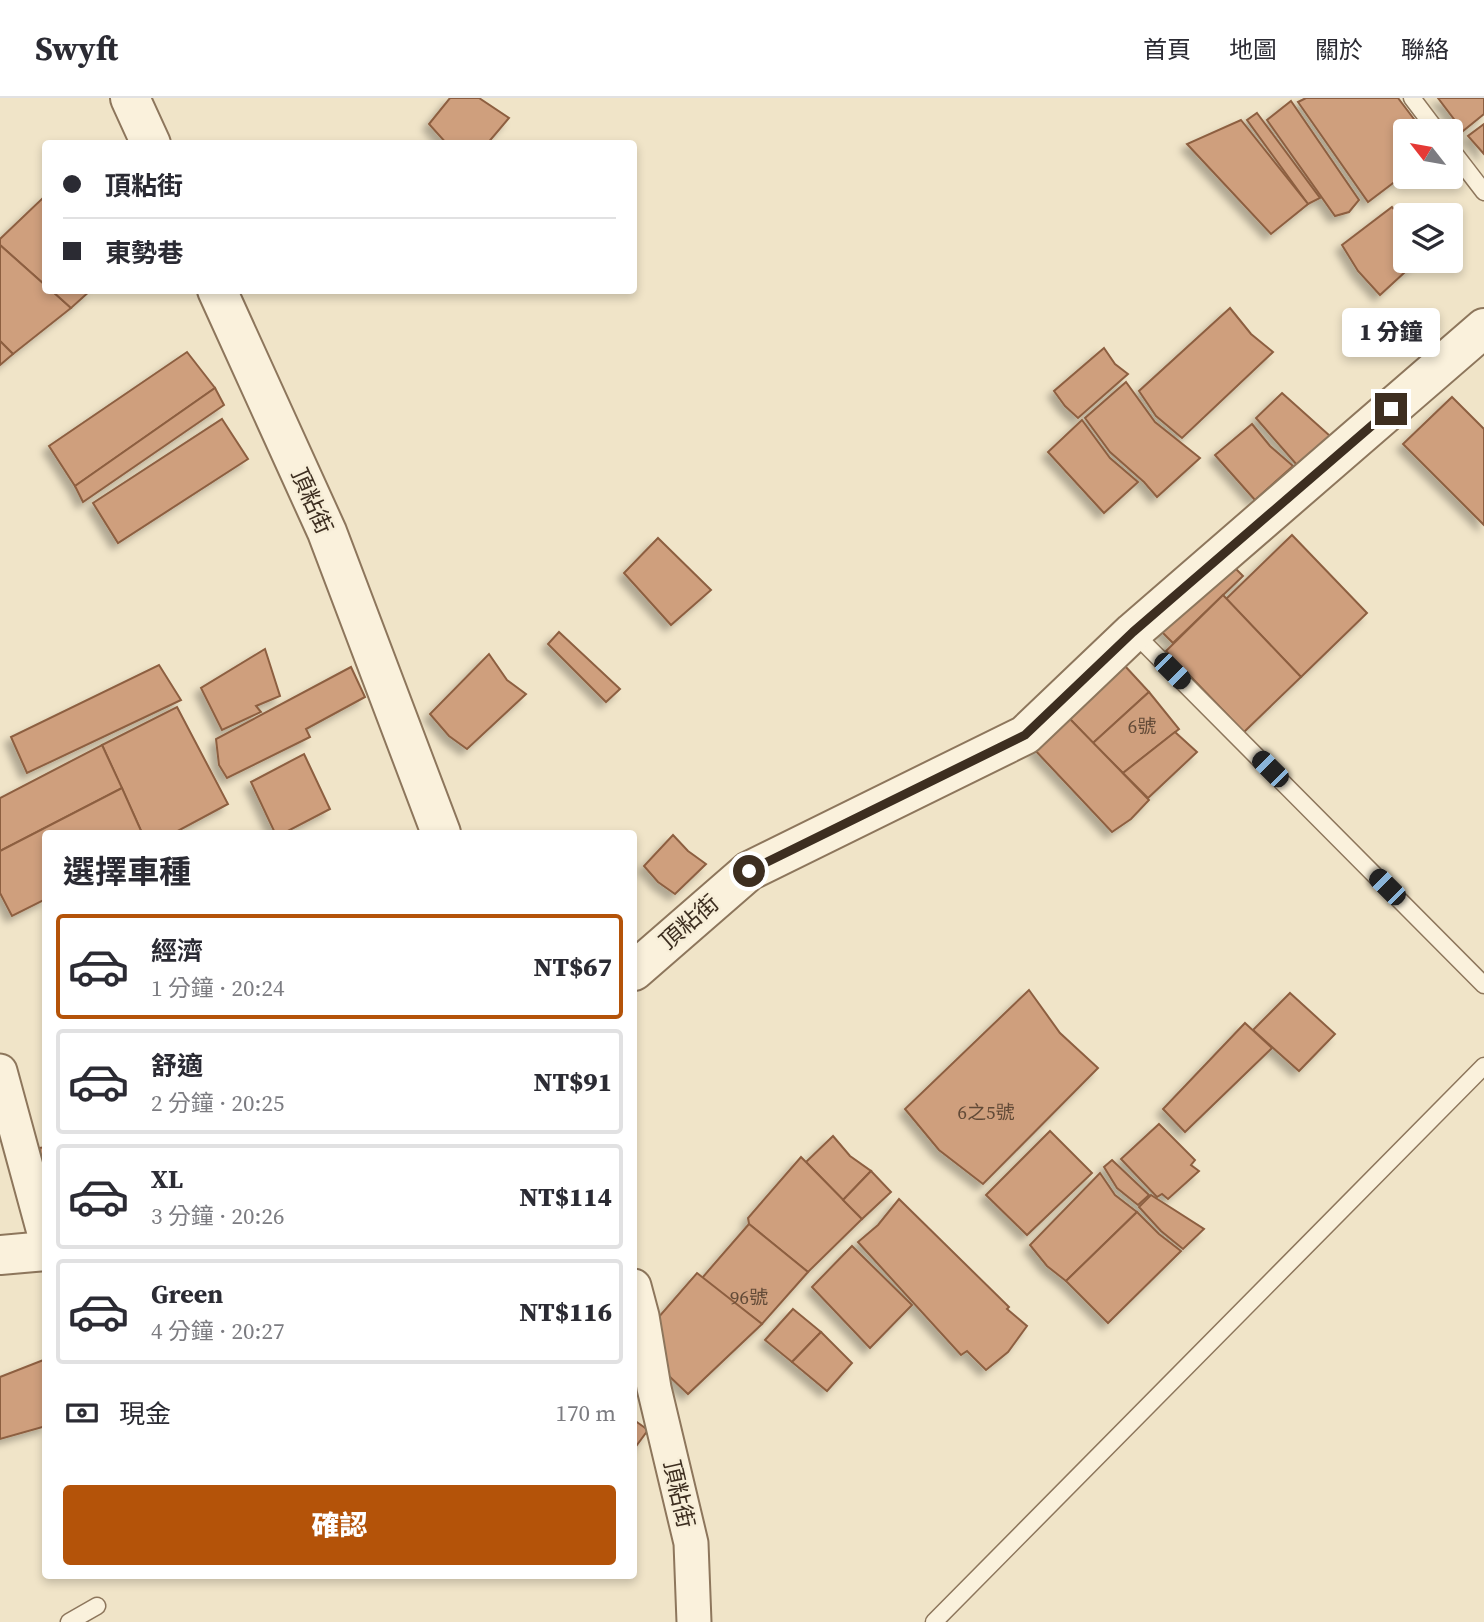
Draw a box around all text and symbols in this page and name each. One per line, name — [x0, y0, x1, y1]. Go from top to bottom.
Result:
text: Swyft — [35, 26, 118, 71]
text: 首頁 — [1143, 33, 1191, 66]
text: 地圖 — [1229, 33, 1277, 66]
text: 關於 — [1315, 33, 1363, 66]
text: 聯絡 — [1401, 33, 1449, 66]
north arrow — [1393, 119, 1463, 189]
map controls — [1393, 119, 1463, 273]
text: 頂粘街 — [105, 168, 183, 204]
button: layers — [1393, 203, 1463, 273]
text: 東勢巷 — [105, 235, 183, 271]
callout: 1 分鐘 — [1342, 308, 1440, 356]
text: 1 分鐘 — [1359, 316, 1423, 348]
route end — [1375, 393, 1407, 425]
street label: 頂粘街 — [283, 463, 341, 539]
car — [1150, 649, 1195, 693]
house number: 6號 — [1128, 713, 1156, 739]
car — [1248, 747, 1293, 791]
text: 選擇車種 — [63, 850, 191, 894]
route start — [733, 855, 765, 887]
car — [1365, 865, 1410, 909]
street label: 頂粘街 — [652, 887, 726, 957]
text: 經濟 — [151, 933, 203, 969]
icon: car — [67, 935, 130, 998]
text: NT$67 — [534, 949, 612, 985]
text: 1 分鐘 · 20:24 — [151, 972, 284, 1004]
text: 舒適 — [151, 1048, 203, 1084]
icon: car — [67, 1050, 130, 1113]
text: NT$91 — [534, 1064, 612, 1100]
text: 2 分鐘 · 20:25 — [151, 1087, 284, 1119]
house number: 6之5號 — [957, 1099, 1015, 1125]
text: XL — [151, 1161, 183, 1197]
icon: car — [67, 1165, 130, 1228]
text: NT$114 — [519, 1179, 612, 1215]
text: 3 分鐘 · 20:26 — [151, 1200, 284, 1232]
text: Green — [151, 1276, 223, 1312]
icon: car — [67, 1280, 130, 1343]
house number: 96號 — [730, 1284, 768, 1310]
text: NT$116 — [519, 1294, 612, 1330]
text: 4 分鐘 · 20:27 — [151, 1315, 284, 1347]
icon: cash — [63, 1394, 101, 1432]
text: 現金 — [119, 1396, 171, 1432]
text: 170 m — [555, 1397, 616, 1429]
street label: 頂粘街 — [656, 1457, 702, 1531]
button: 確認 — [63, 1485, 616, 1565]

